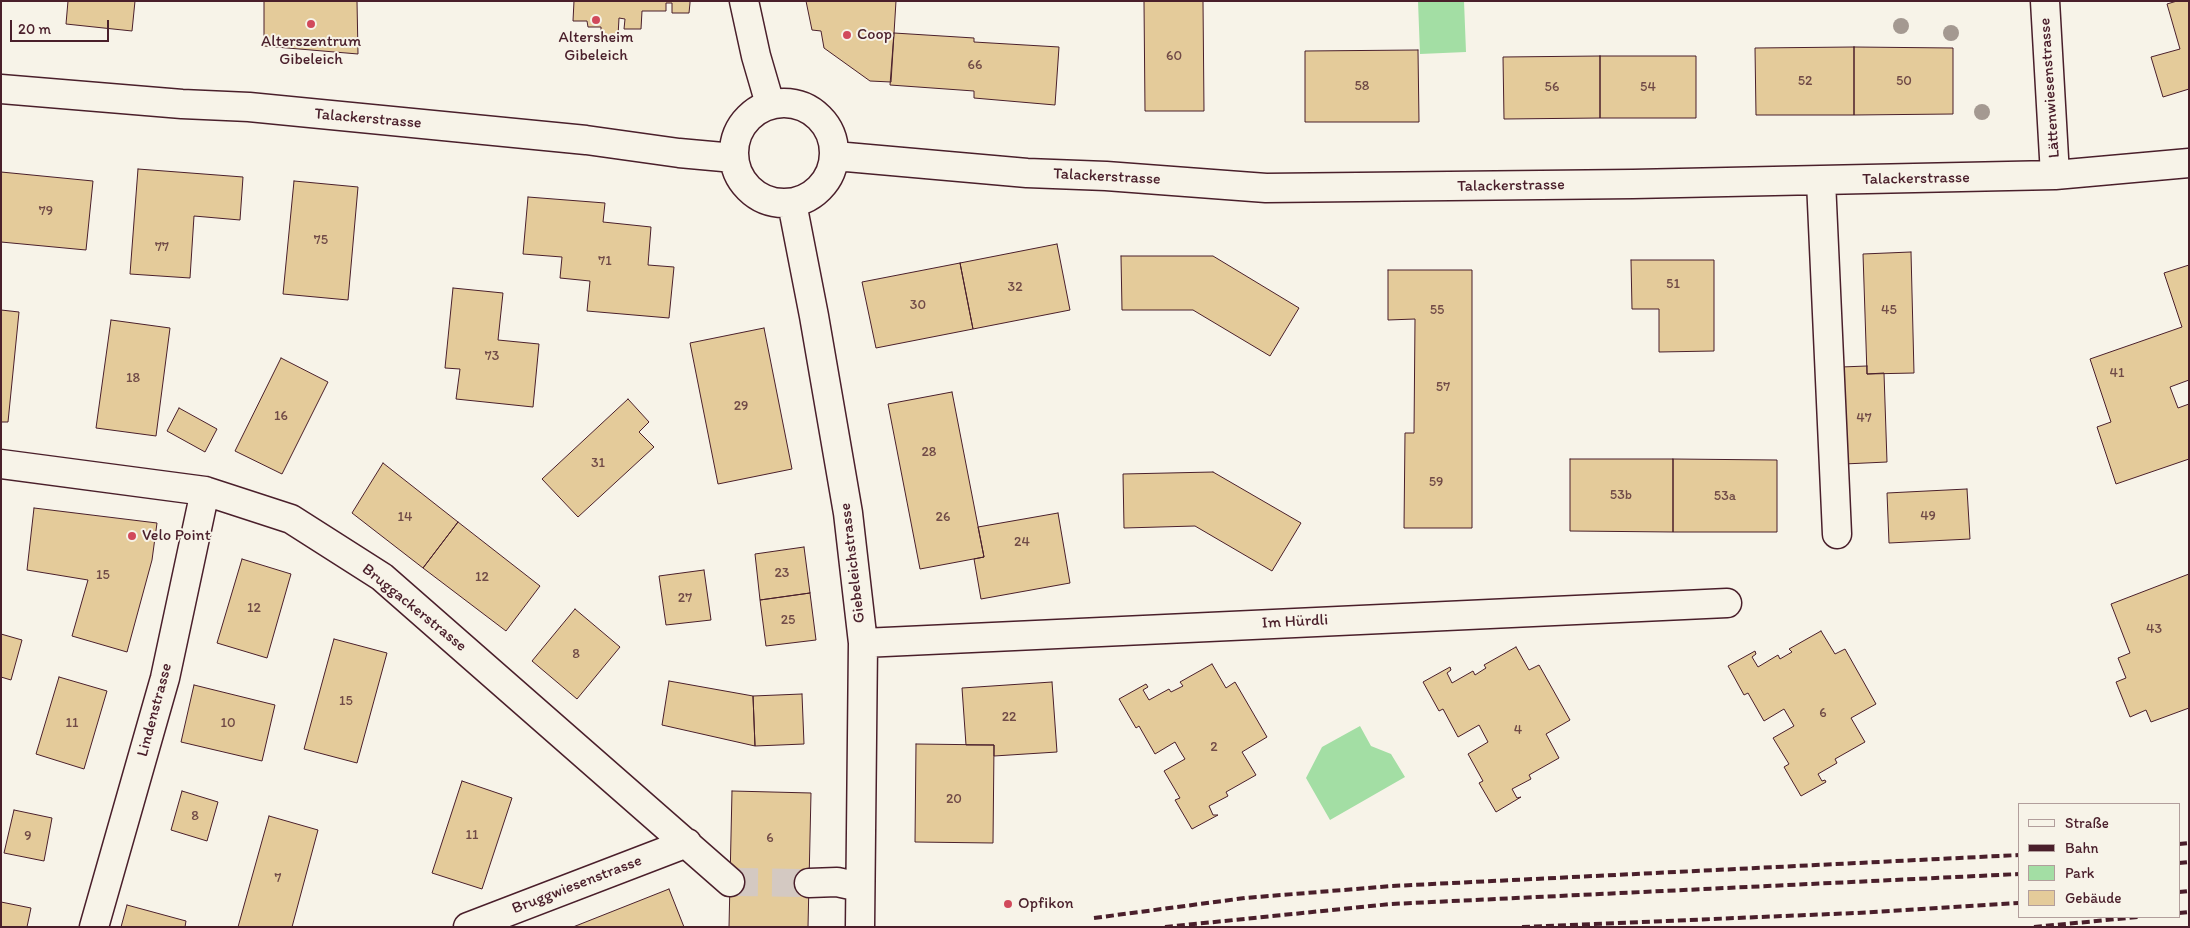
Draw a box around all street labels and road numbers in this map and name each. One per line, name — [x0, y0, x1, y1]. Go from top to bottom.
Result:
street label: Lättenwiesenstrasse — [2036, 17, 2064, 159]
street label: Talackerstrasse — [314, 105, 422, 133]
street label: Talackerstrasse — [1053, 165, 1161, 189]
street label: Talackerstrasse — [1862, 168, 1970, 190]
street label: Talackerstrasse — [1457, 175, 1565, 197]
street label: Giebeleichstrasse — [836, 502, 870, 624]
street label: Bruggackerstrasse — [358, 560, 470, 656]
street label: Im Hürdli — [1261, 611, 1329, 633]
street label: Lindenstrasse — [133, 661, 177, 759]
street label: Bruggwiesenstrasse — [509, 851, 645, 919]

